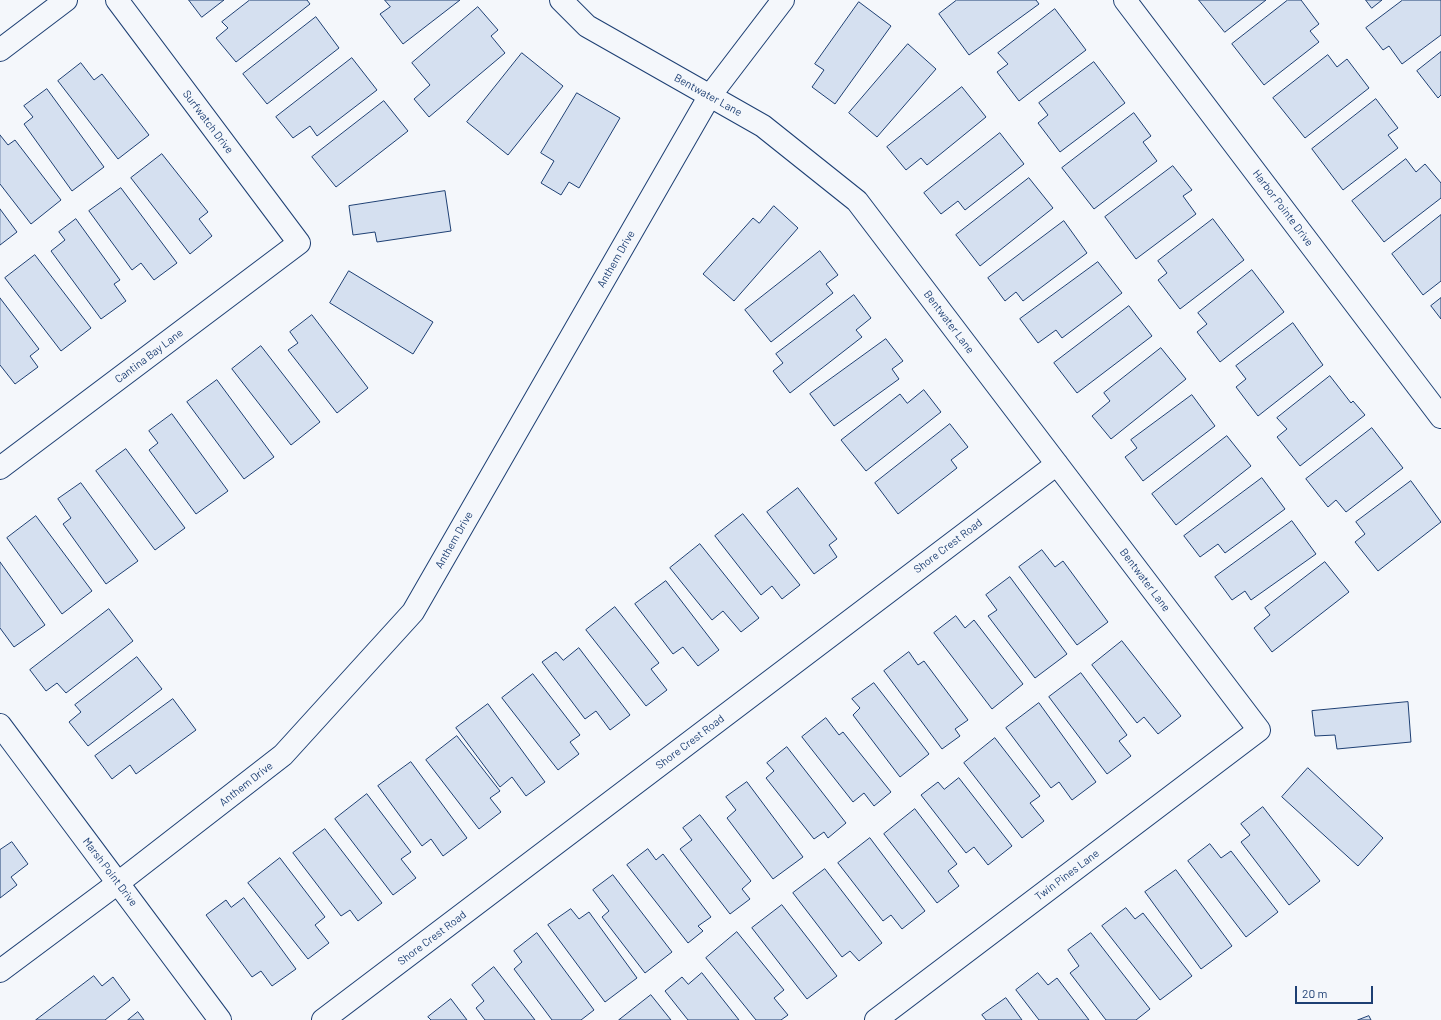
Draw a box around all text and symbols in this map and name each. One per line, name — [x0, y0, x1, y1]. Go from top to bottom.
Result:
street label: Bentwater Lane — [672, 71, 744, 119]
street label: Surfwatch Drive — [180, 88, 236, 156]
street label: Harbor Pointe Drive — [1250, 167, 1316, 249]
street label: Anthem Drive — [594, 228, 638, 290]
street label: Bentwater Lane — [921, 288, 977, 356]
street label: Cantina Bay Lane — [112, 326, 186, 386]
street label: Anthem Drive — [432, 509, 476, 571]
street label: Shore Crest Road — [911, 516, 985, 576]
street label: Bentwater Lane — [1117, 546, 1173, 614]
street label: Shore Crest Road — [653, 712, 727, 772]
street label: Anthem Drive — [217, 759, 275, 809]
street label: Marsh Point Drive — [80, 835, 140, 909]
street label: Twin Pines Lane — [1032, 847, 1102, 903]
street label: Shore Crest Road — [395, 908, 469, 968]
scale bar — [1297, 978, 1375, 1004]
text: 20 m — [1302, 986, 1328, 1000]

